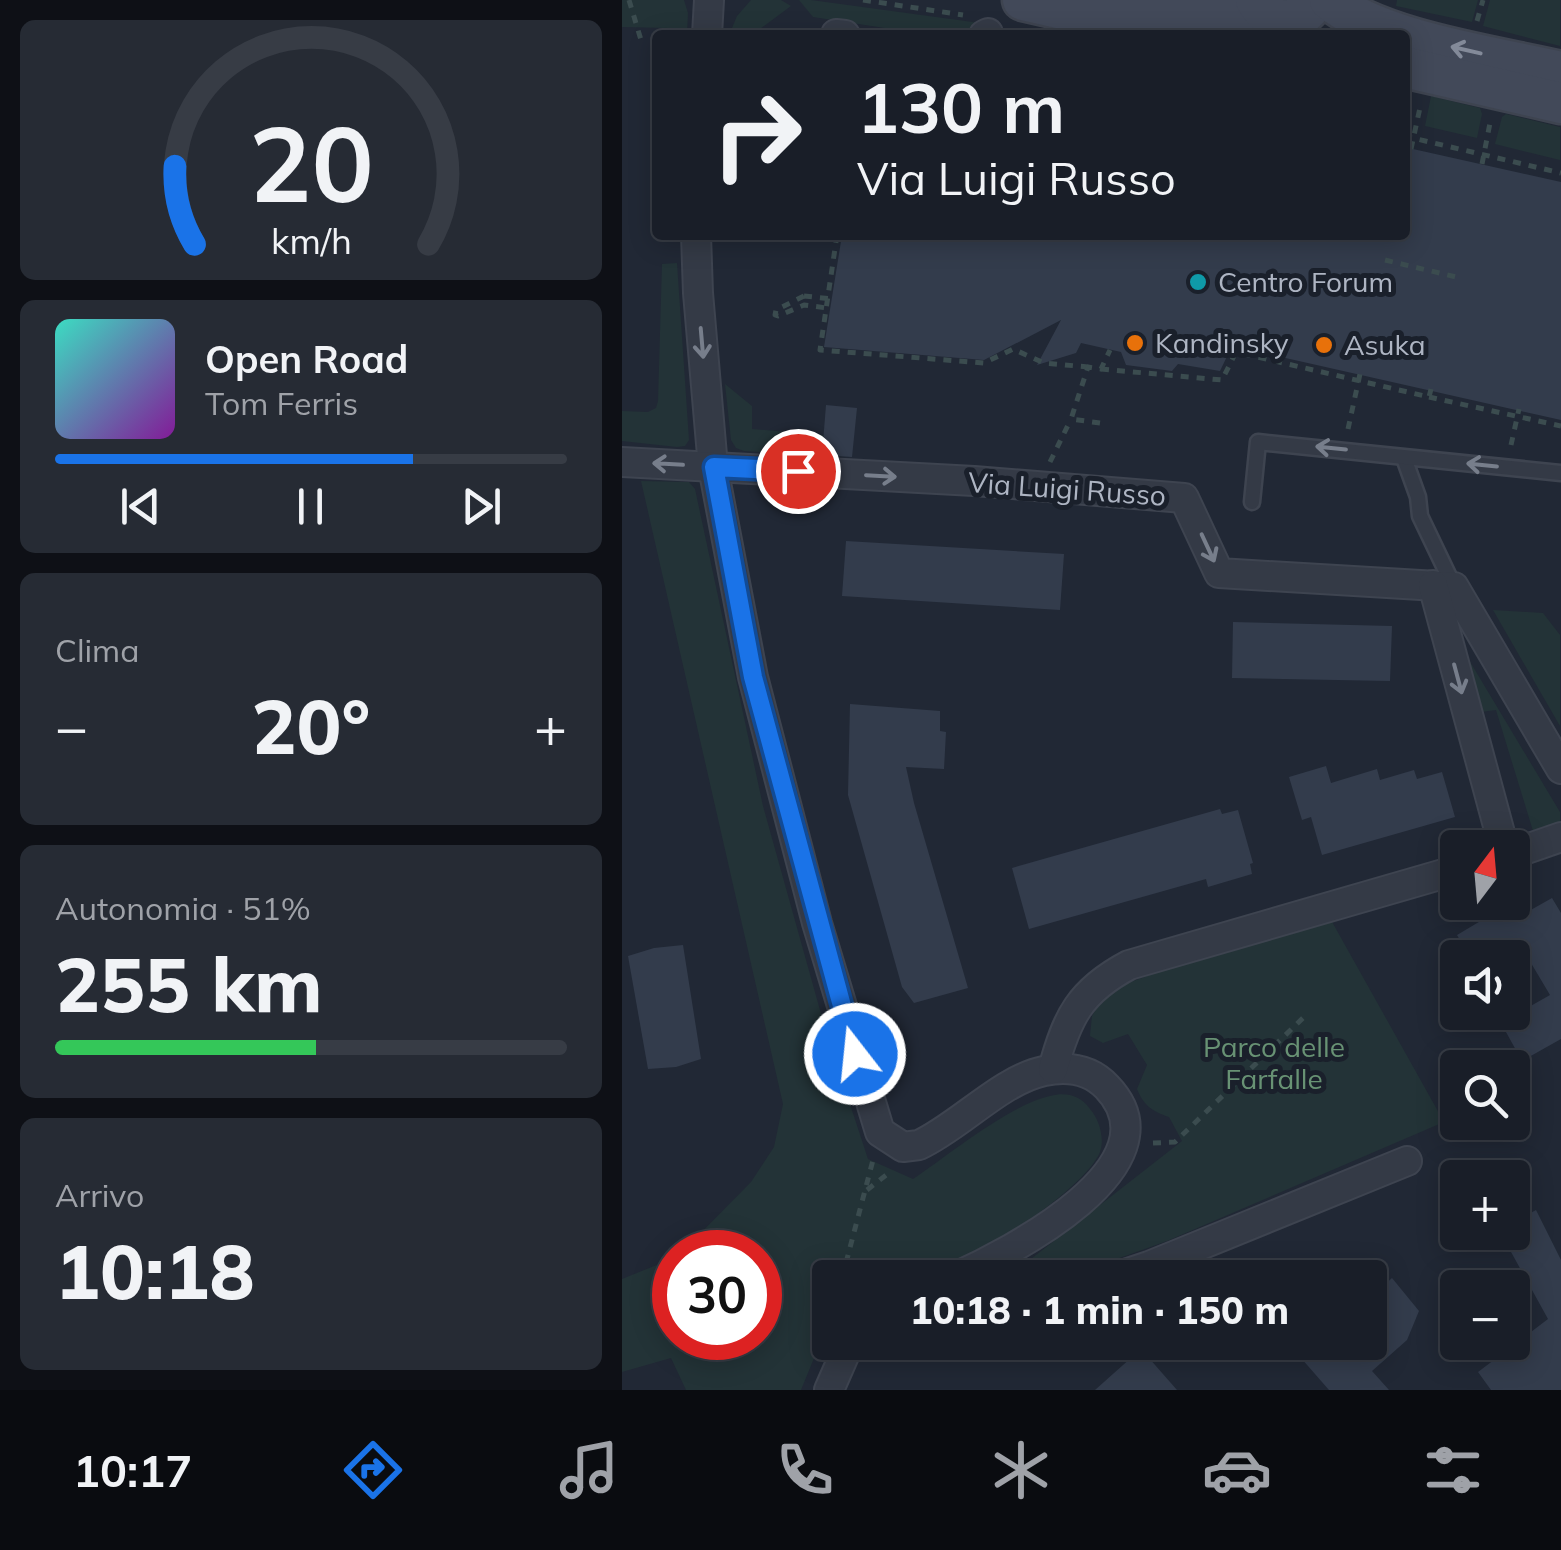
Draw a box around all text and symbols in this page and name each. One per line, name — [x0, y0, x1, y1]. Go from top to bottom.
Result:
one-way arrow — [1450, 40, 1482, 58]
text: 130 m — [857, 63, 1065, 151]
icon: right — [692, 70, 822, 200]
text: 20 — [249, 97, 373, 228]
text: Via Luigi Russo — [857, 150, 1176, 206]
text: km/h — [271, 218, 351, 263]
place label: Centro Forum — [1218, 264, 1393, 299]
marker: Centro Forum — [1187, 271, 1209, 293]
place label: Kandinsky — [1155, 325, 1289, 360]
one-way arrow — [692, 326, 711, 358]
place label: Asuka — [1344, 327, 1426, 362]
marker: Kandinsky — [1124, 332, 1146, 354]
marker: Asuka — [1313, 334, 1335, 356]
text: Open Road — [205, 335, 408, 383]
text: Tom Ferris — [205, 383, 358, 423]
pin — [756, 429, 841, 514]
one-way arrow — [1316, 439, 1348, 458]
icon: arrive — [771, 444, 826, 499]
one-way arrow — [652, 454, 684, 473]
one-way arrow — [1467, 456, 1499, 475]
street label: Via Luigi Russo — [967, 464, 1167, 513]
one-way arrow — [864, 467, 896, 486]
icon: previous — [113, 479, 168, 534]
icon: pause — [283, 479, 338, 534]
icon: next — [454, 479, 509, 534]
one-way arrow — [1199, 532, 1218, 562]
text: Clima — [55, 630, 139, 670]
one-way arrow — [1450, 663, 1469, 695]
text: 20° — [252, 679, 370, 773]
text: − — [55, 692, 88, 761]
text: + — [534, 692, 567, 761]
north arrow — [1440, 830, 1530, 920]
map controls — [1440, 830, 1530, 1360]
text: Autonomia · 51% — [55, 888, 311, 928]
text: 255 km — [55, 937, 323, 1031]
button: sound — [1440, 940, 1530, 1030]
position arrow — [803, 1002, 907, 1106]
park label: Parco delle Farfalle — [1203, 1029, 1345, 1096]
button: search — [1440, 1050, 1530, 1140]
button: + — [1440, 1160, 1530, 1250]
text: Arrivo — [55, 1175, 144, 1215]
text: 10:18 — [55, 1224, 255, 1318]
speed limit sign: 30 — [652, 1230, 782, 1360]
button: − — [1440, 1270, 1530, 1360]
text: 10:18 · 1 min · 150 m — [910, 1286, 1289, 1334]
icon: directions — [338, 1435, 408, 1505]
icon: music — [554, 1435, 624, 1505]
icon: phone — [770, 1435, 840, 1505]
icon: climate — [986, 1435, 1056, 1505]
icon: car — [1202, 1435, 1272, 1505]
icon: filters — [1418, 1435, 1488, 1505]
text: 10:17 — [73, 1442, 192, 1498]

